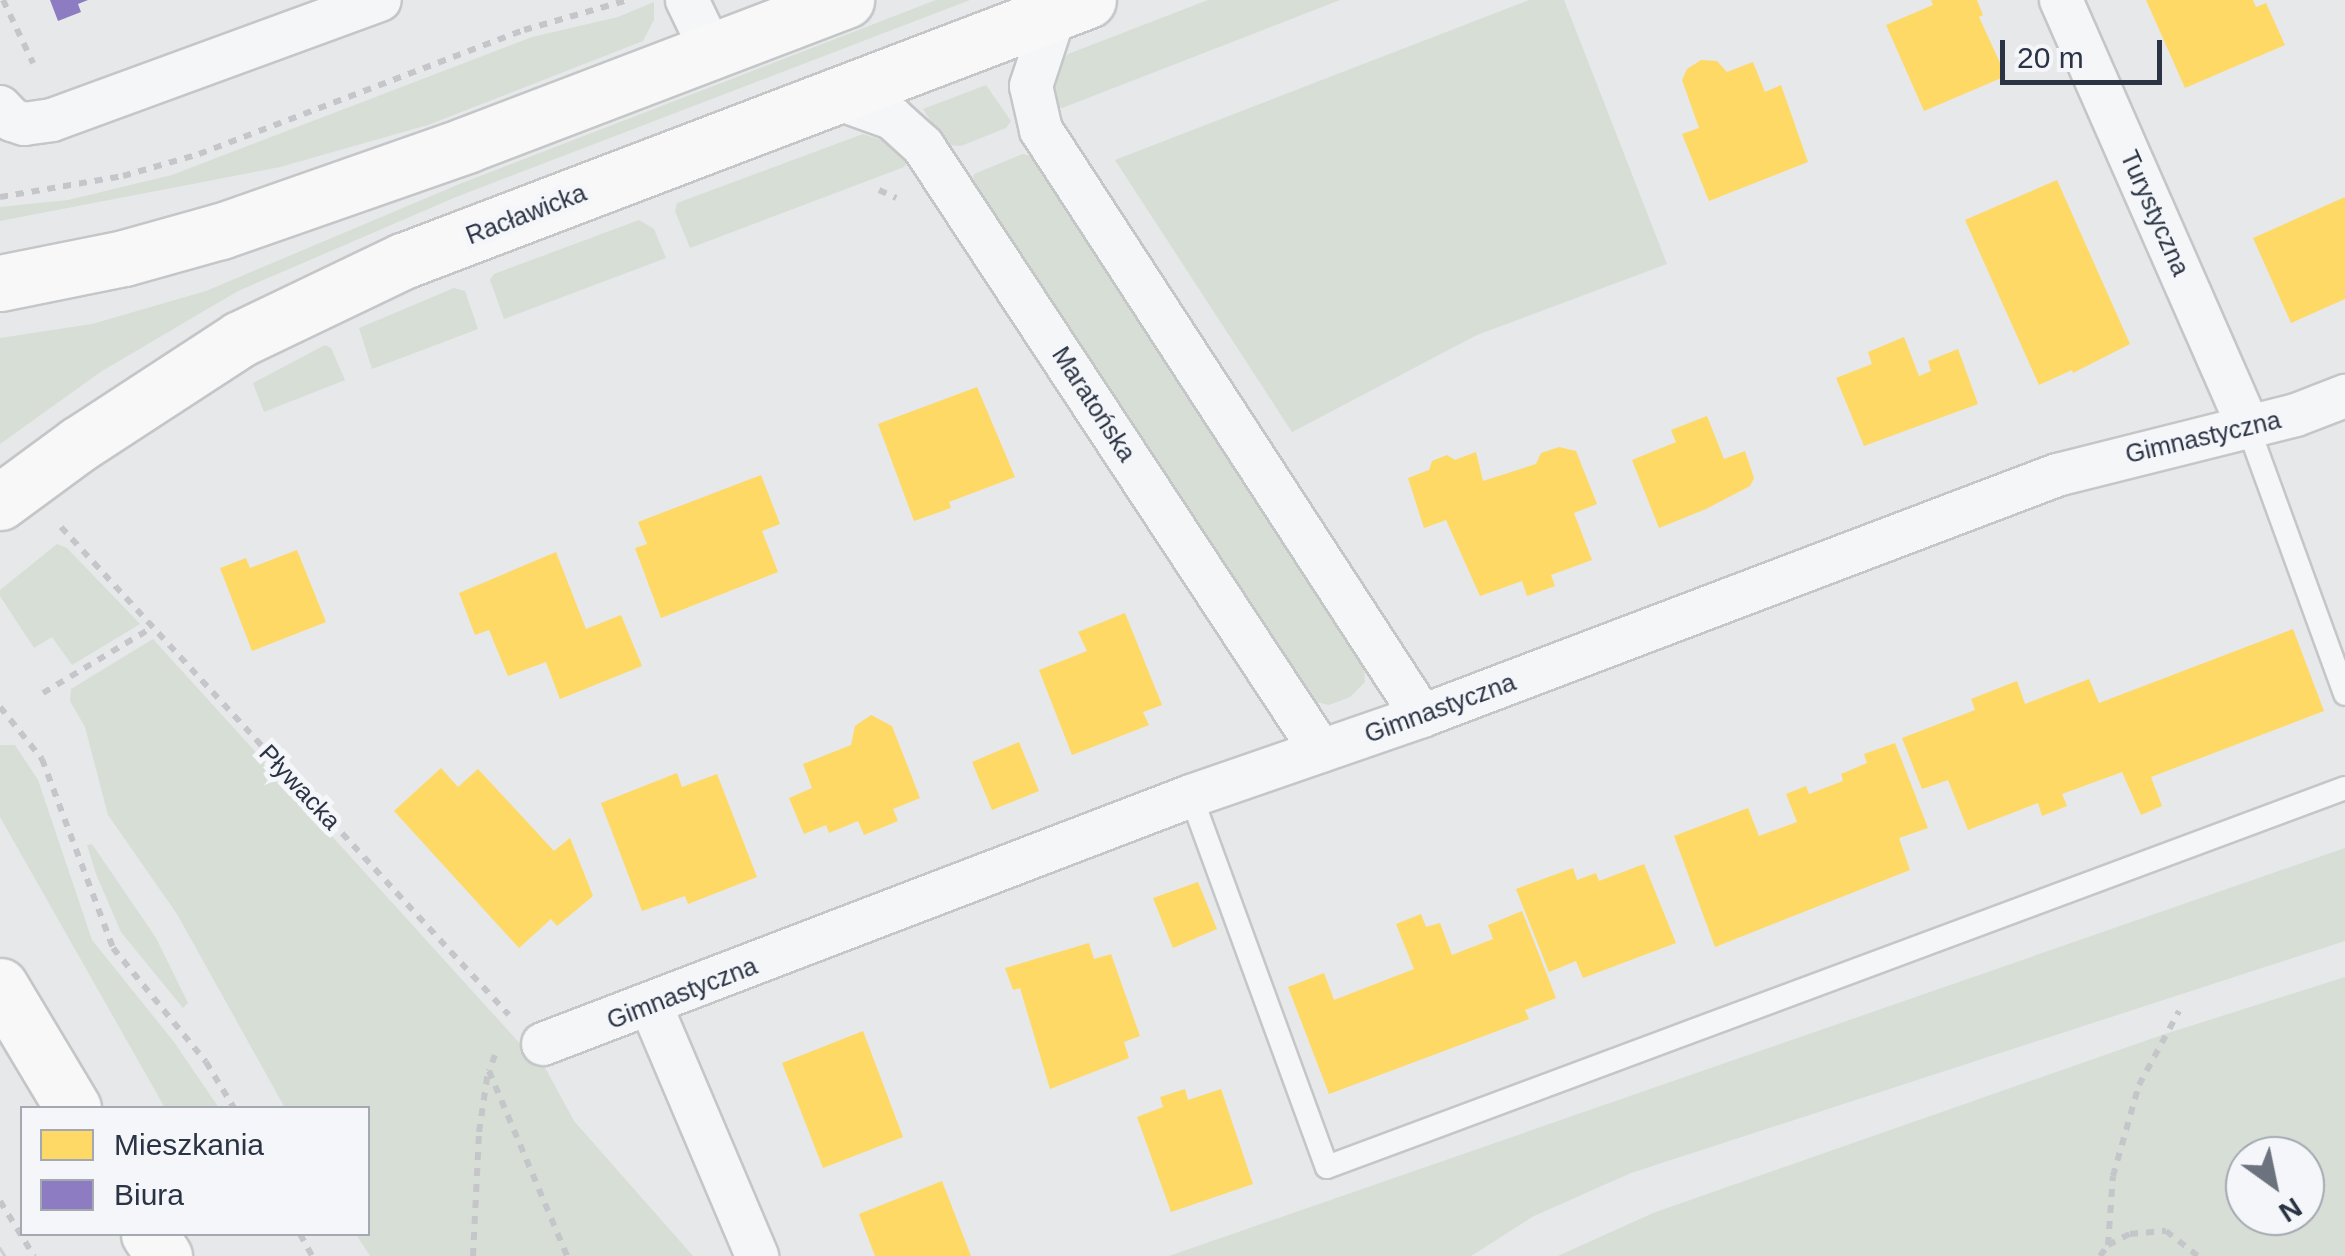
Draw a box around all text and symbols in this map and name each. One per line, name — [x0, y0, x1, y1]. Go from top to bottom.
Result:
scale bar — [2005, 20, 2168, 82]
text: 20 m — [2017, 41, 2084, 74]
street label: Turystyczna — [2114, 146, 2196, 280]
street label: Racławicka — [462, 177, 590, 251]
street label: Maratońska — [1046, 341, 1142, 467]
street label: Gimnastyczna — [2122, 405, 2284, 469]
street label: Gimnastyczna — [1360, 667, 1520, 749]
street label: Pływacka — [253, 738, 347, 836]
street label: Gimnastyczna — [603, 951, 761, 1035]
legend — [20, 1106, 370, 1236]
text: Mieszkania — [114, 1128, 264, 1161]
north arrow — [2225, 1136, 2325, 1236]
text: Biura — [114, 1178, 184, 1211]
text: N — [2274, 1191, 2307, 1228]

